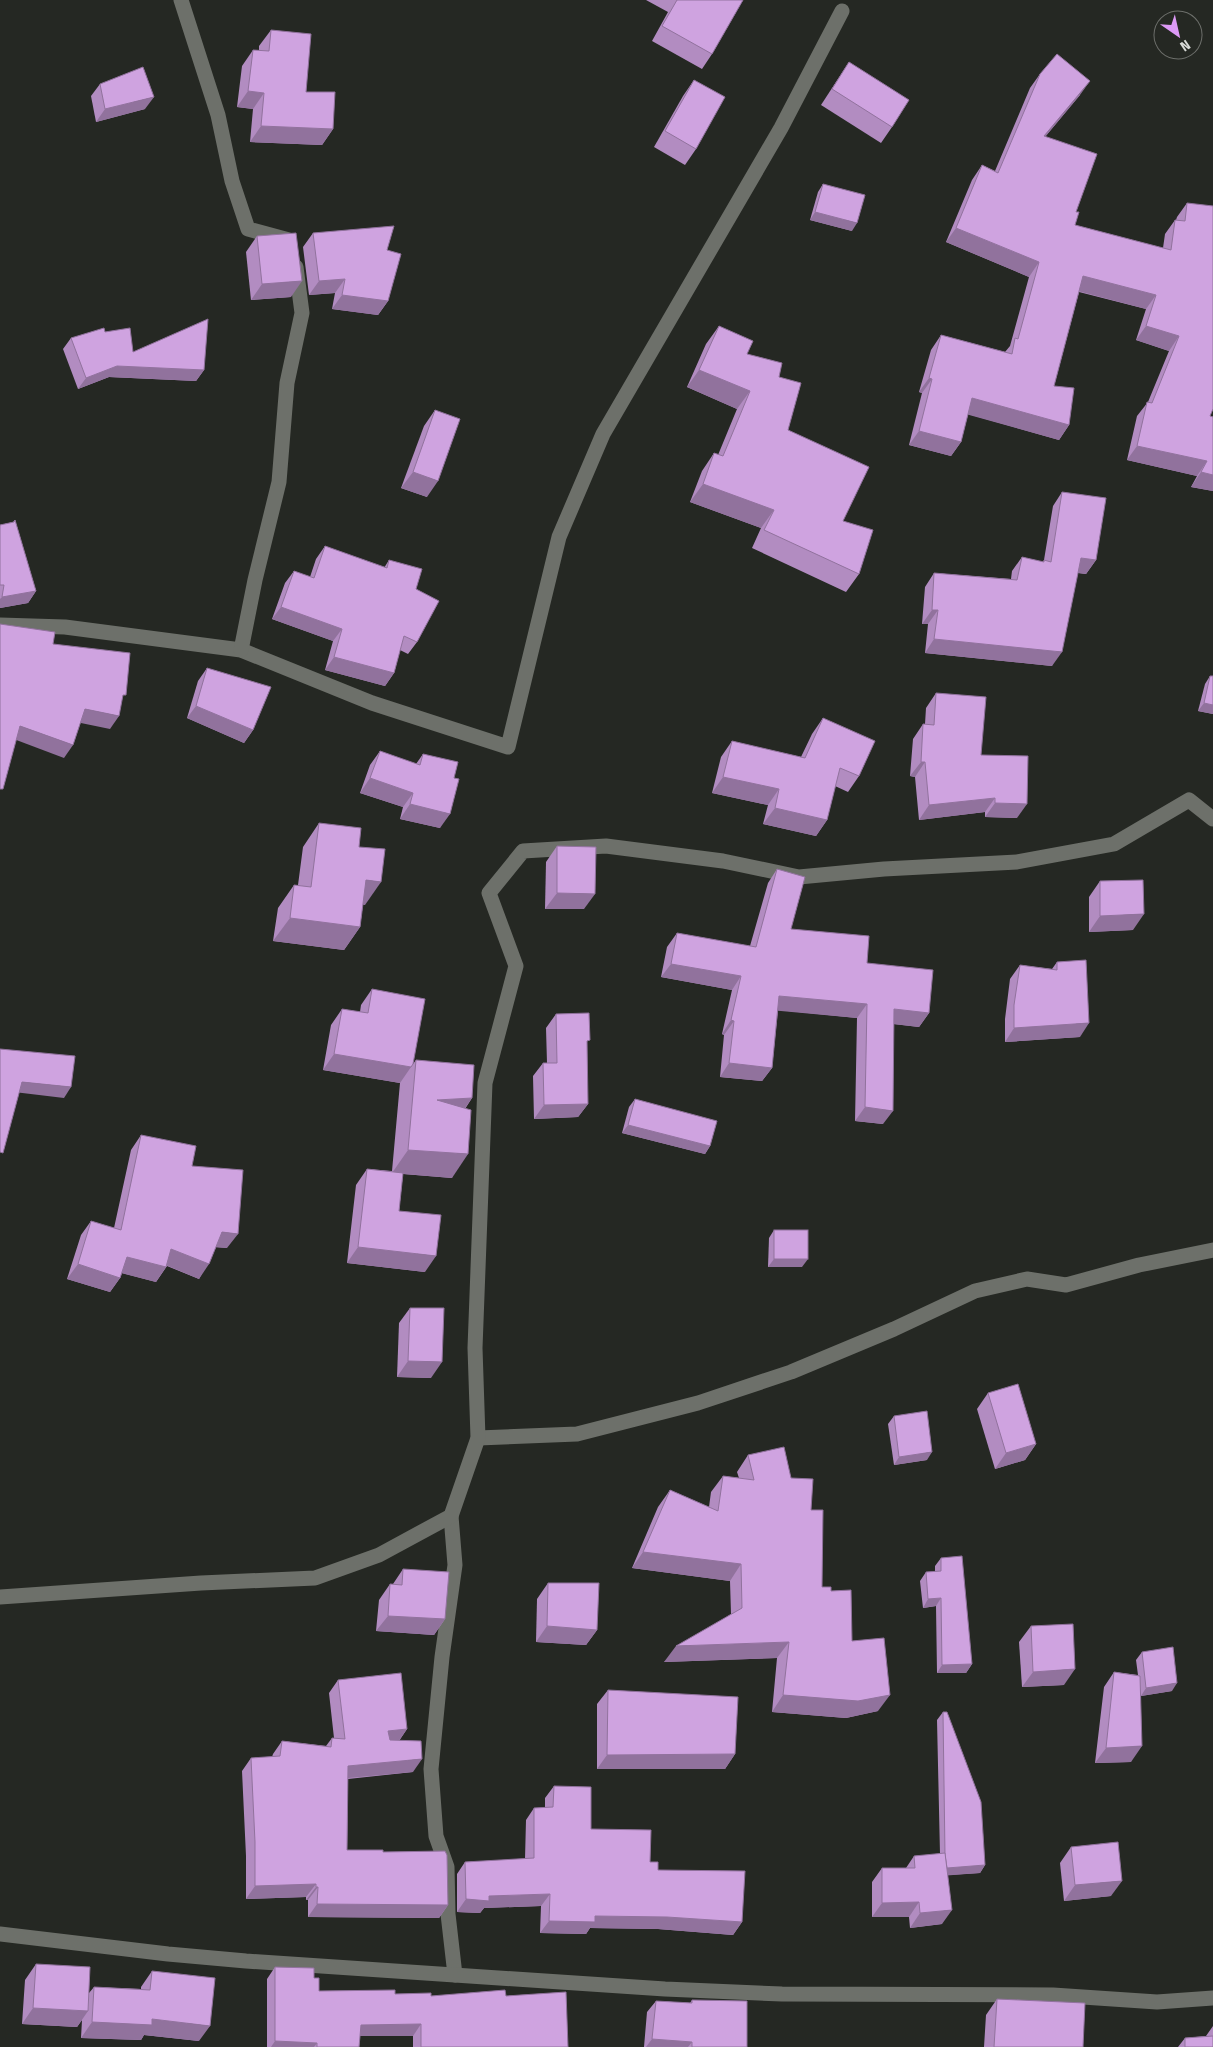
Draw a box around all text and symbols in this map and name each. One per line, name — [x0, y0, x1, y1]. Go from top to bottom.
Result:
north arrow — [1153, 10, 1203, 60]
text: N — [1177, 36, 1193, 55]

